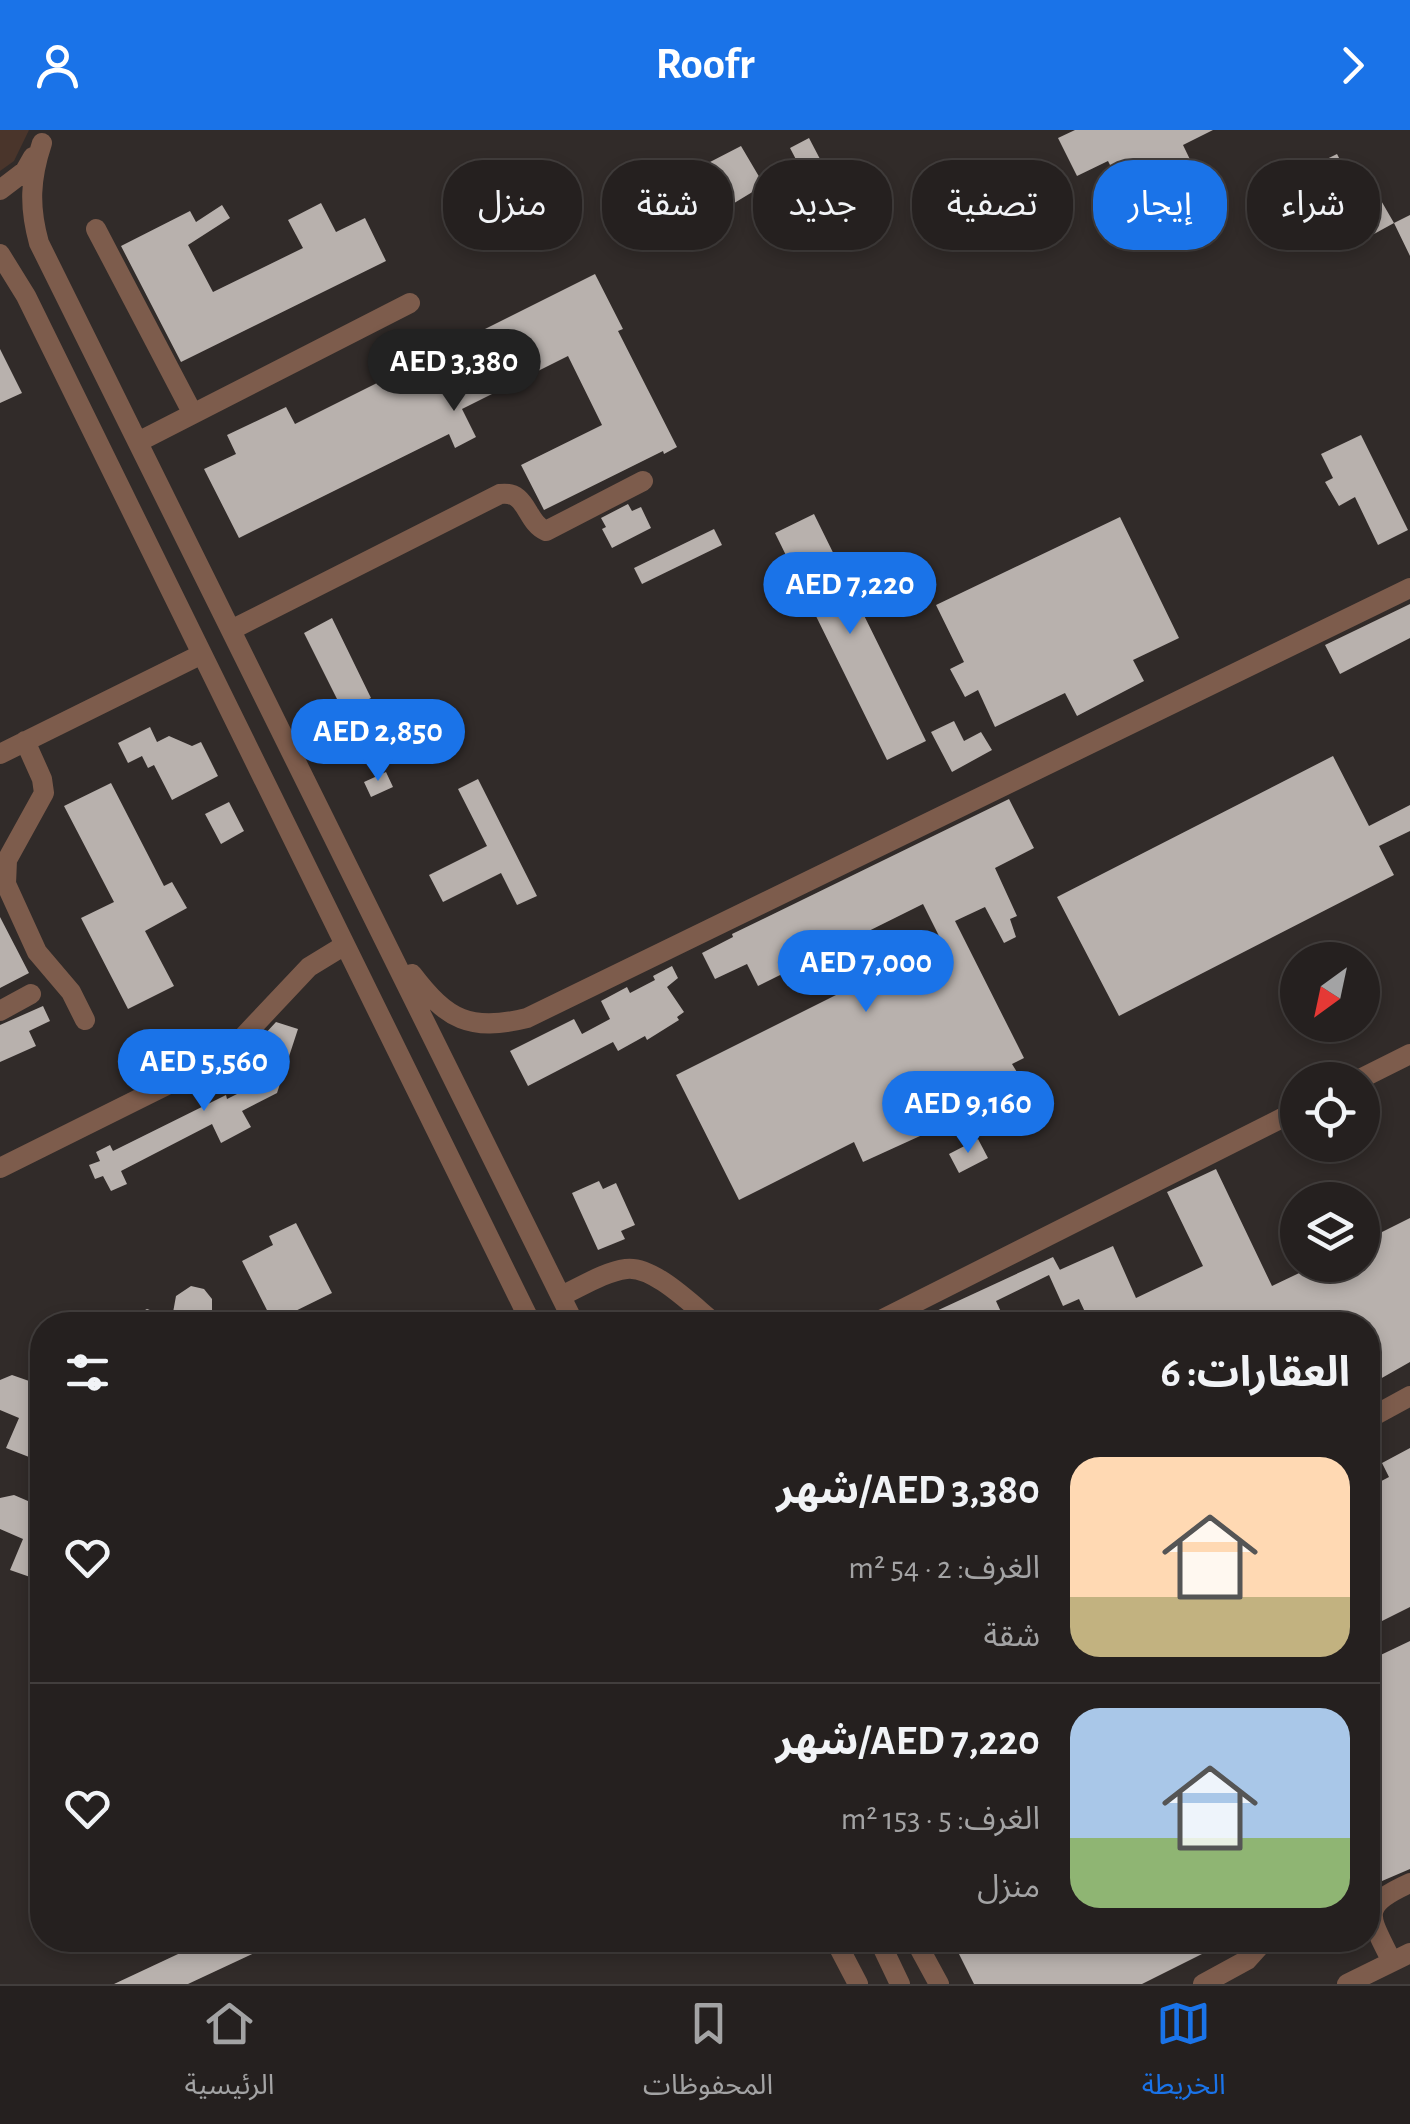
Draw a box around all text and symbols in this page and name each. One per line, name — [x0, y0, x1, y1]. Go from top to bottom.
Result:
icon: person — [30, 38, 85, 93]
icon: forward — [1325, 38, 1380, 93]
text: Roofr — [655, 42, 755, 87]
chip: منزل — [443, 160, 582, 250]
chip: شقة — [602, 160, 733, 250]
chip: جديد — [753, 160, 892, 250]
chip: تصفية — [912, 160, 1073, 250]
chip: إيجار — [1093, 160, 1227, 250]
chip: شراء — [1247, 160, 1380, 250]
pin: AED 3,380 — [340, 329, 568, 414]
text: AED 3,380 — [390, 345, 518, 377]
pin: AED 7,220 — [736, 552, 964, 637]
text: AED 7,220 — [785, 568, 915, 600]
pin: AED 2,850 — [264, 699, 492, 784]
text: AED 2,850 — [313, 715, 443, 747]
pin: AED 7,000 — [752, 930, 980, 1015]
north arrow — [1280, 942, 1380, 1042]
map controls — [1280, 942, 1380, 1282]
text: AED 7,000 — [800, 946, 932, 978]
pin: AED 5,560 — [90, 1029, 318, 1114]
text: AED 5,560 — [140, 1045, 268, 1077]
button: locate — [1280, 1062, 1380, 1162]
pin: AED 9,160 — [854, 1071, 1082, 1156]
text: AED 9,160 — [904, 1087, 1032, 1119]
button: layers — [1280, 1182, 1380, 1282]
icon: filters — [60, 1345, 115, 1400]
text: العقارات: 6 — [1160, 1352, 1350, 1394]
text: AED 3,380/شهر — [776, 1469, 1040, 1511]
icon: home — [1150, 1497, 1270, 1617]
icon: heart — [60, 1530, 115, 1585]
text: الغرف: 2 · 54 m² — [848, 1552, 1040, 1584]
text: شقة — [984, 1620, 1040, 1652]
text: AED 7,220/شهر — [776, 1720, 1040, 1762]
icon: home — [1150, 1748, 1270, 1868]
icon: heart — [60, 1781, 115, 1836]
text: الغرف: 5 · 153 m² — [841, 1803, 1040, 1835]
text: منزل — [977, 1871, 1040, 1903]
tab: الرئيسية — [184, 1996, 274, 2115]
tab: المحفوظات — [643, 1996, 773, 2115]
tab: الخريطة — [1142, 1996, 1226, 2115]

